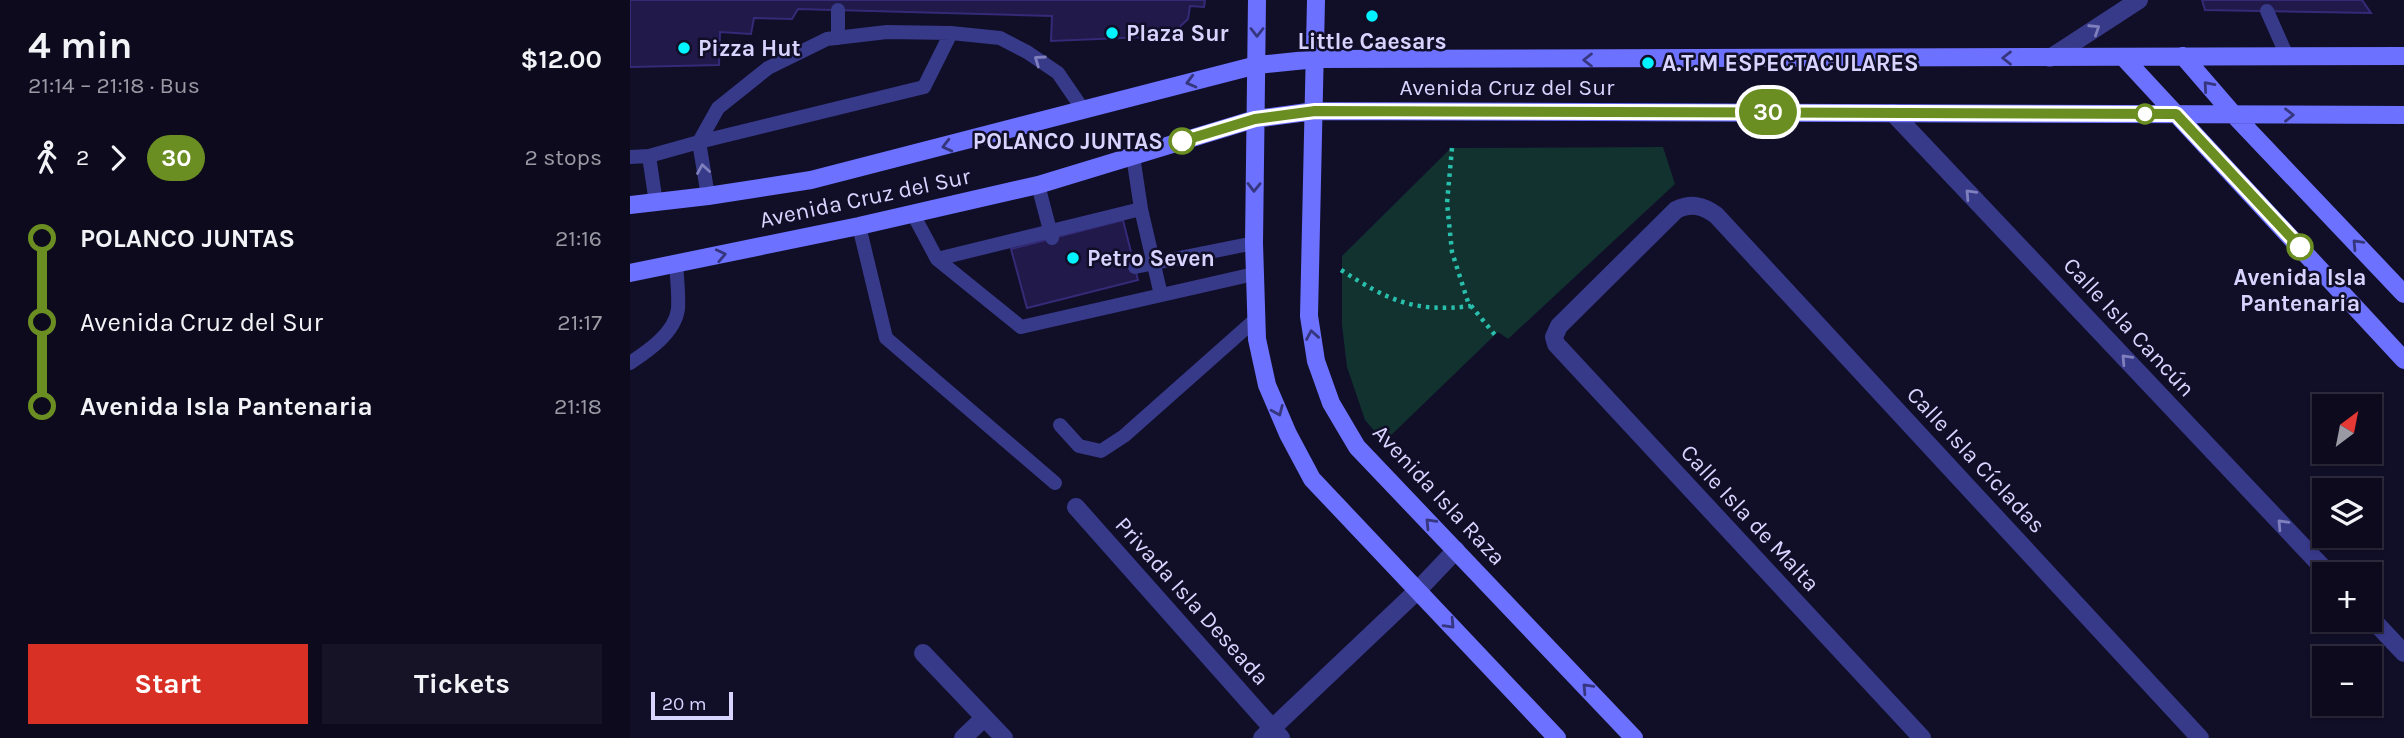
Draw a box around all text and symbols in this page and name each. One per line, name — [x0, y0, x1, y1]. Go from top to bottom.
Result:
marker: Little Caesars — [1364, 8, 1380, 24]
place label: Plaza Sur — [1126, 20, 1229, 47]
text: 4 min — [28, 23, 132, 68]
one-way arrow — [2087, 24, 2100, 37]
marker: Plaza Sur — [1104, 25, 1120, 41]
one-way arrow — [1249, 28, 1265, 38]
place label: Little Caesars — [1297, 28, 1447, 55]
place label: Pizza Hut — [698, 35, 801, 62]
marker: Pizza Hut — [676, 40, 692, 56]
text: $12.00 — [521, 44, 602, 75]
place label: A.T.M ESPECTACULARES — [1662, 50, 1919, 77]
one-way arrow — [2001, 50, 2011, 66]
one-way arrow — [1582, 52, 1593, 68]
marker: A.T.M ESPECTACULARES — [1640, 55, 1656, 71]
one-way arrow — [1034, 56, 1047, 68]
text: 21:14 – 21:18 · Bus — [28, 72, 200, 99]
one-way arrow — [1185, 74, 1197, 88]
street label: Avenida Cruz del Sur — [1400, 74, 1615, 101]
one-way arrow — [2204, 81, 2217, 94]
line badge: 30 — [1736, 89, 1800, 135]
text: 30 — [1753, 98, 1783, 126]
unlabelled marker — [2135, 104, 2155, 124]
one-way arrow — [2285, 107, 2295, 123]
place label: POLANCO JUNTAS — [973, 128, 1163, 155]
marker: POLANCO JUNTAS — [1169, 128, 1195, 154]
one-way arrow — [941, 138, 953, 152]
icon: walk — [28, 139, 66, 177]
icon: forward — [99, 139, 137, 177]
text: 2 — [76, 144, 89, 171]
text: 30 — [161, 144, 191, 172]
text: 2 stops — [524, 144, 602, 171]
street label: Avenida Cruz del Sur — [757, 162, 974, 234]
one-way arrow — [696, 163, 711, 175]
one-way arrow — [1246, 182, 1262, 193]
one-way arrow — [1965, 189, 1978, 202]
text: POLANCO JUNTAS — [80, 223, 295, 254]
text: 21:16 — [555, 225, 602, 252]
marker: Avenida Isla Pantenaria — [2287, 234, 2313, 260]
one-way arrow — [2353, 240, 2365, 253]
place label: Petro Seven — [1087, 245, 1215, 272]
one-way arrow — [715, 248, 727, 263]
marker: Petro Seven — [1065, 250, 1081, 266]
street label: Calle Isla Cancún — [2058, 252, 2200, 402]
place label: Avenida Isla Pantenaria — [2234, 264, 2366, 317]
text: Avenida Cruz del Sur — [80, 307, 323, 338]
text: 21:17 — [557, 309, 602, 336]
one-way arrow — [1305, 329, 1320, 341]
one-way arrow — [2122, 354, 2134, 367]
street label: Calle Isla Cícladas — [1901, 381, 2051, 539]
text: Avenida Isla Pantenaria — [80, 391, 373, 422]
text: 21:18 — [554, 393, 602, 420]
north arrow — [2312, 394, 2382, 464]
map controls — [2312, 394, 2382, 716]
one-way arrow — [1270, 404, 1284, 416]
street label: Avenida Isla Raza — [1367, 419, 1511, 571]
street label: Calle Isla de Malta — [1675, 439, 1825, 597]
button: layers — [2312, 478, 2382, 548]
street label: Privada Isla Deseada — [1109, 511, 1275, 691]
one-way arrow — [1426, 518, 1439, 531]
one-way arrow — [2278, 519, 2291, 532]
button: + — [2312, 562, 2382, 632]
one-way arrow — [1442, 616, 1455, 629]
button: Start — [28, 644, 308, 724]
button: Tickets — [322, 644, 602, 724]
button: − — [2312, 646, 2382, 716]
one-way arrow — [1582, 683, 1595, 696]
scale bar — [651, 689, 733, 721]
text: 20 m — [662, 693, 707, 715]

